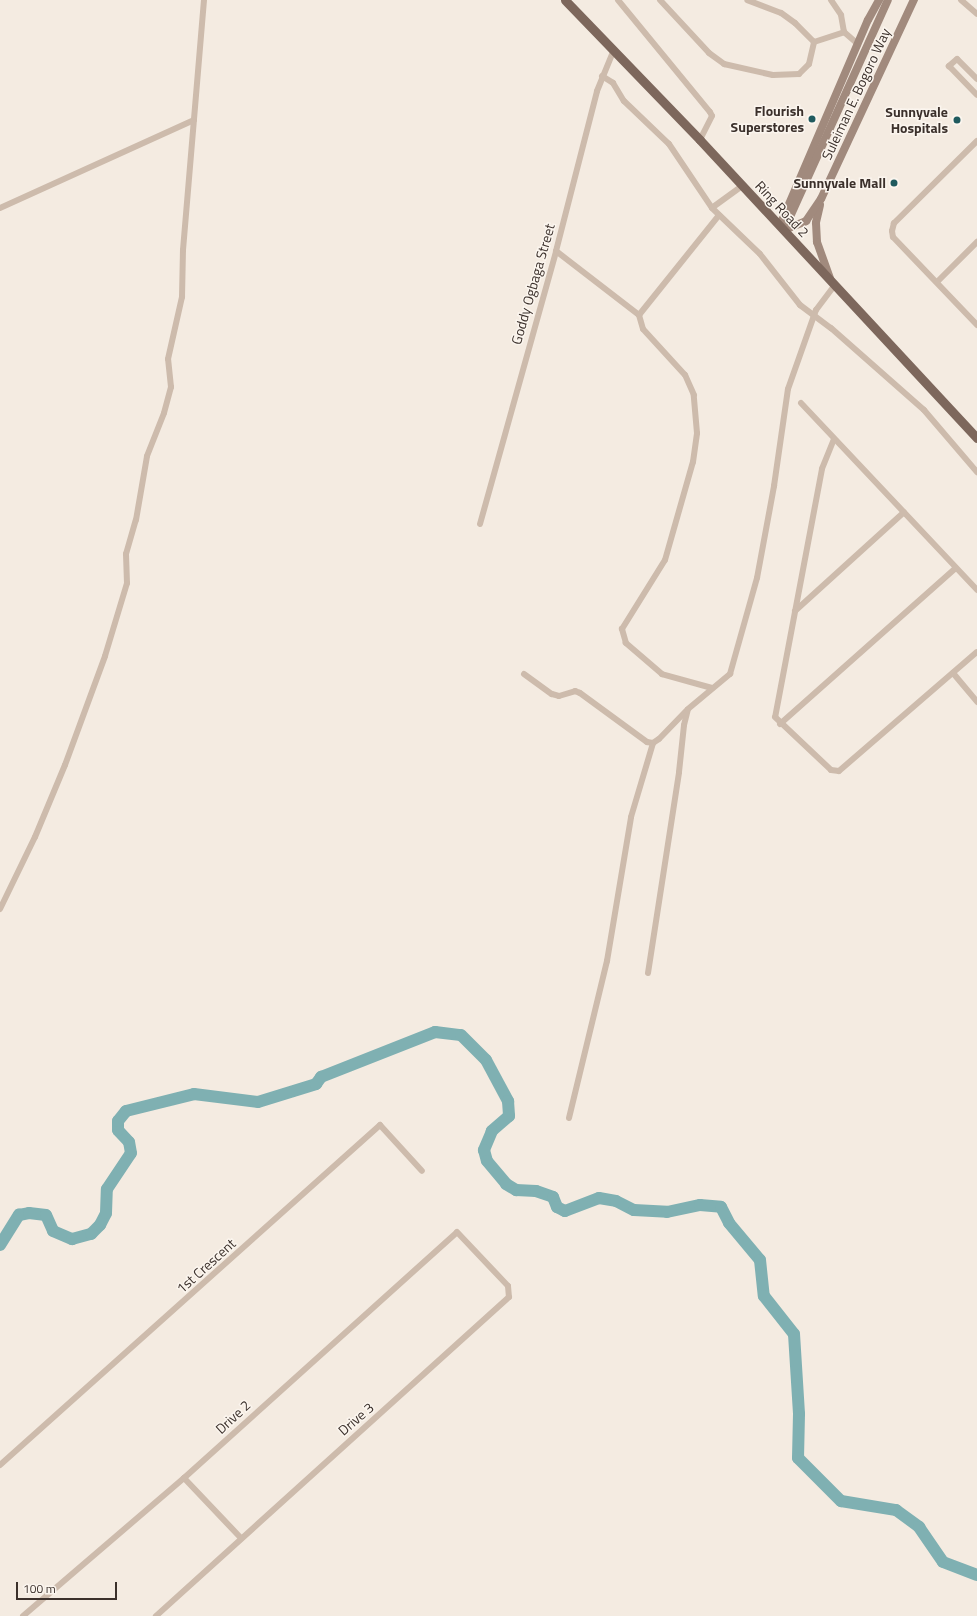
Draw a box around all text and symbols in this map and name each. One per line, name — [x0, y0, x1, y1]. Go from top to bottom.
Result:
street label: Suleiman E. Bogoro Way — [818, 26, 894, 162]
place label: Flourish Superstores — [731, 103, 804, 136]
place label: Sunnyvale Hospitals — [885, 104, 948, 136]
marker: Flourish Superstores — [807, 114, 817, 124]
marker: Sunnyvale Hospitals — [951, 114, 963, 126]
place label: Sunnyvale Mall — [793, 175, 886, 191]
street label: Ring Road 2 — [752, 177, 812, 241]
marker: Sunnyvale Mall — [889, 178, 899, 188]
street label: Goddy Ogbaga Street — [508, 222, 558, 346]
street label: 1st Crescent — [173, 1235, 239, 1297]
street label: Drive 2 — [212, 1397, 254, 1437]
street label: Drive 3 — [335, 1399, 377, 1439]
scale bar — [18, 1574, 119, 1600]
text: 100 m — [23, 1579, 56, 1598]

